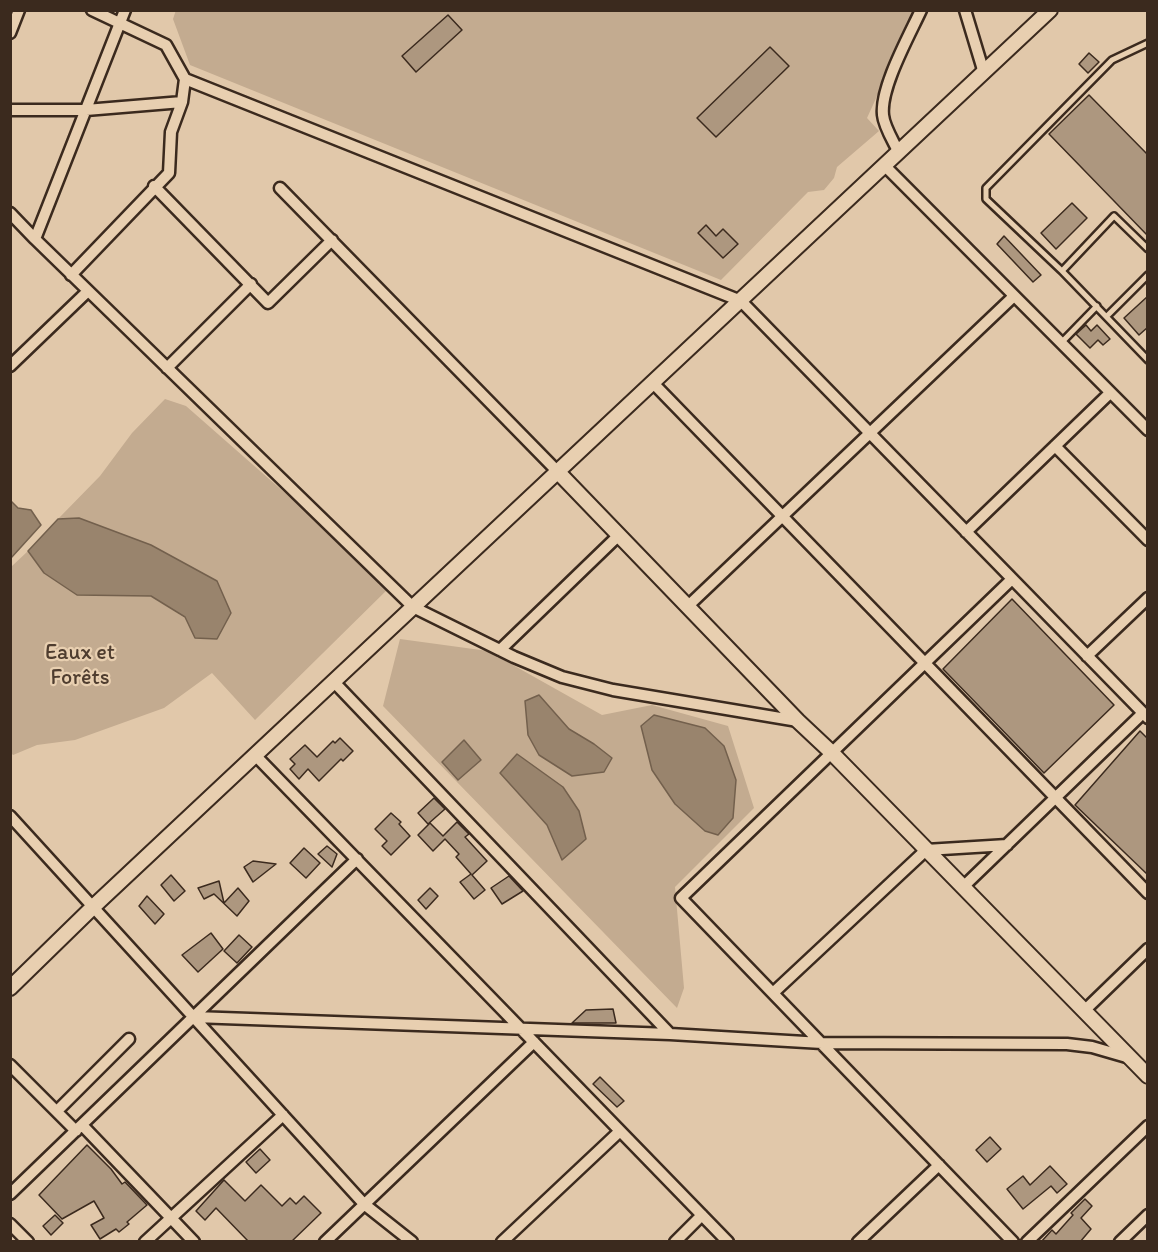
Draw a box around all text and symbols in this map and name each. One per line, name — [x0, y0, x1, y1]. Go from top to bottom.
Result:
park label: Eaux et Forêts — [45, 640, 115, 692]

